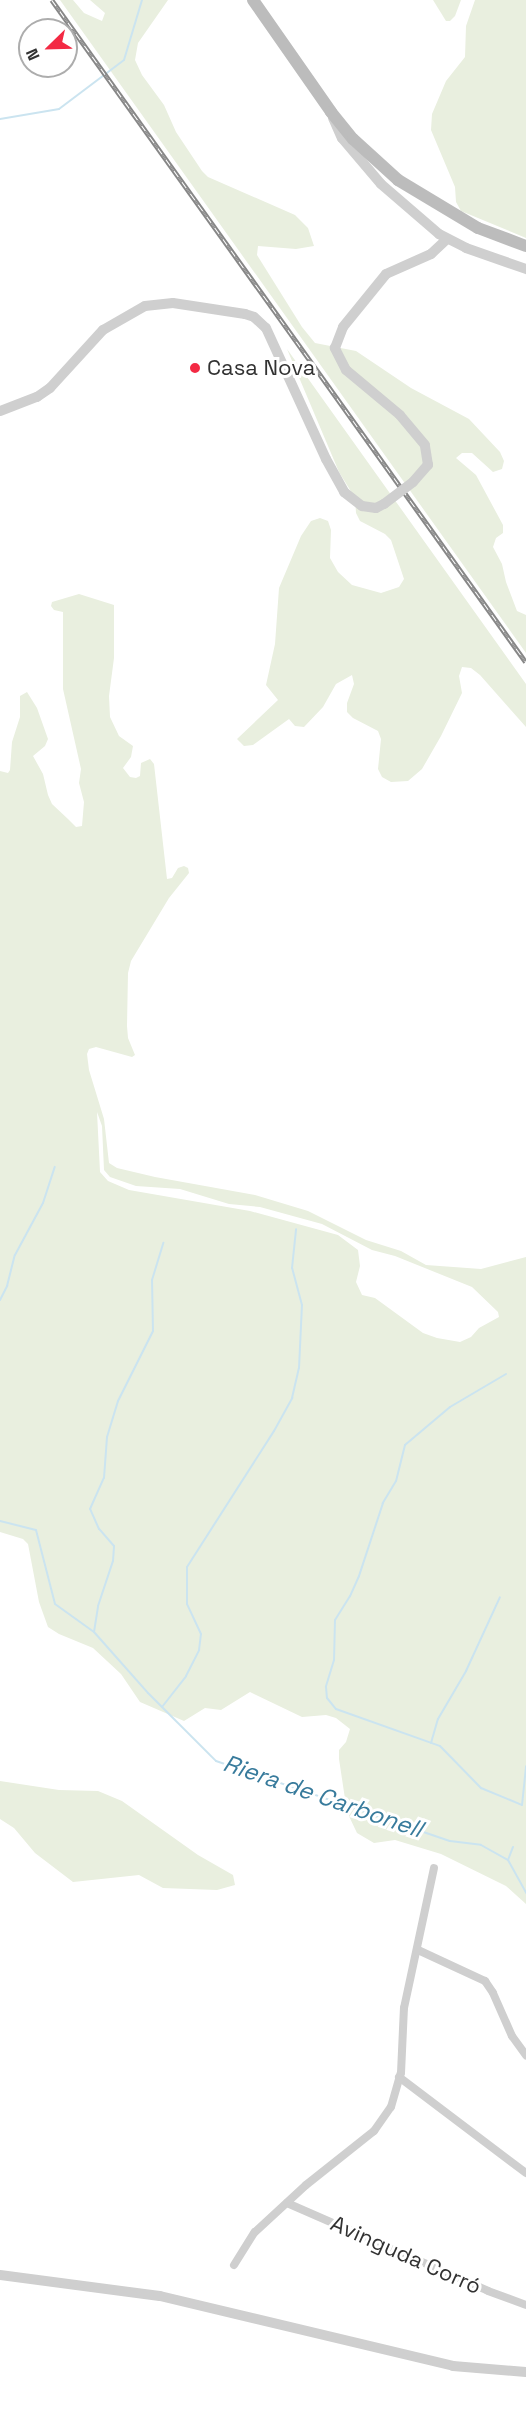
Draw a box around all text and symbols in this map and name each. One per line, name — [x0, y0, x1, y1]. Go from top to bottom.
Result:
north arrow — [18, 18, 78, 78]
text: N — [21, 45, 45, 63]
place label: Casa Nova — [207, 355, 315, 381]
marker: Casa Nova — [188, 361, 202, 375]
water label: Riera de Carbonell — [220, 1748, 426, 1844]
street label: Avinguda Corró — [327, 2210, 485, 2300]

